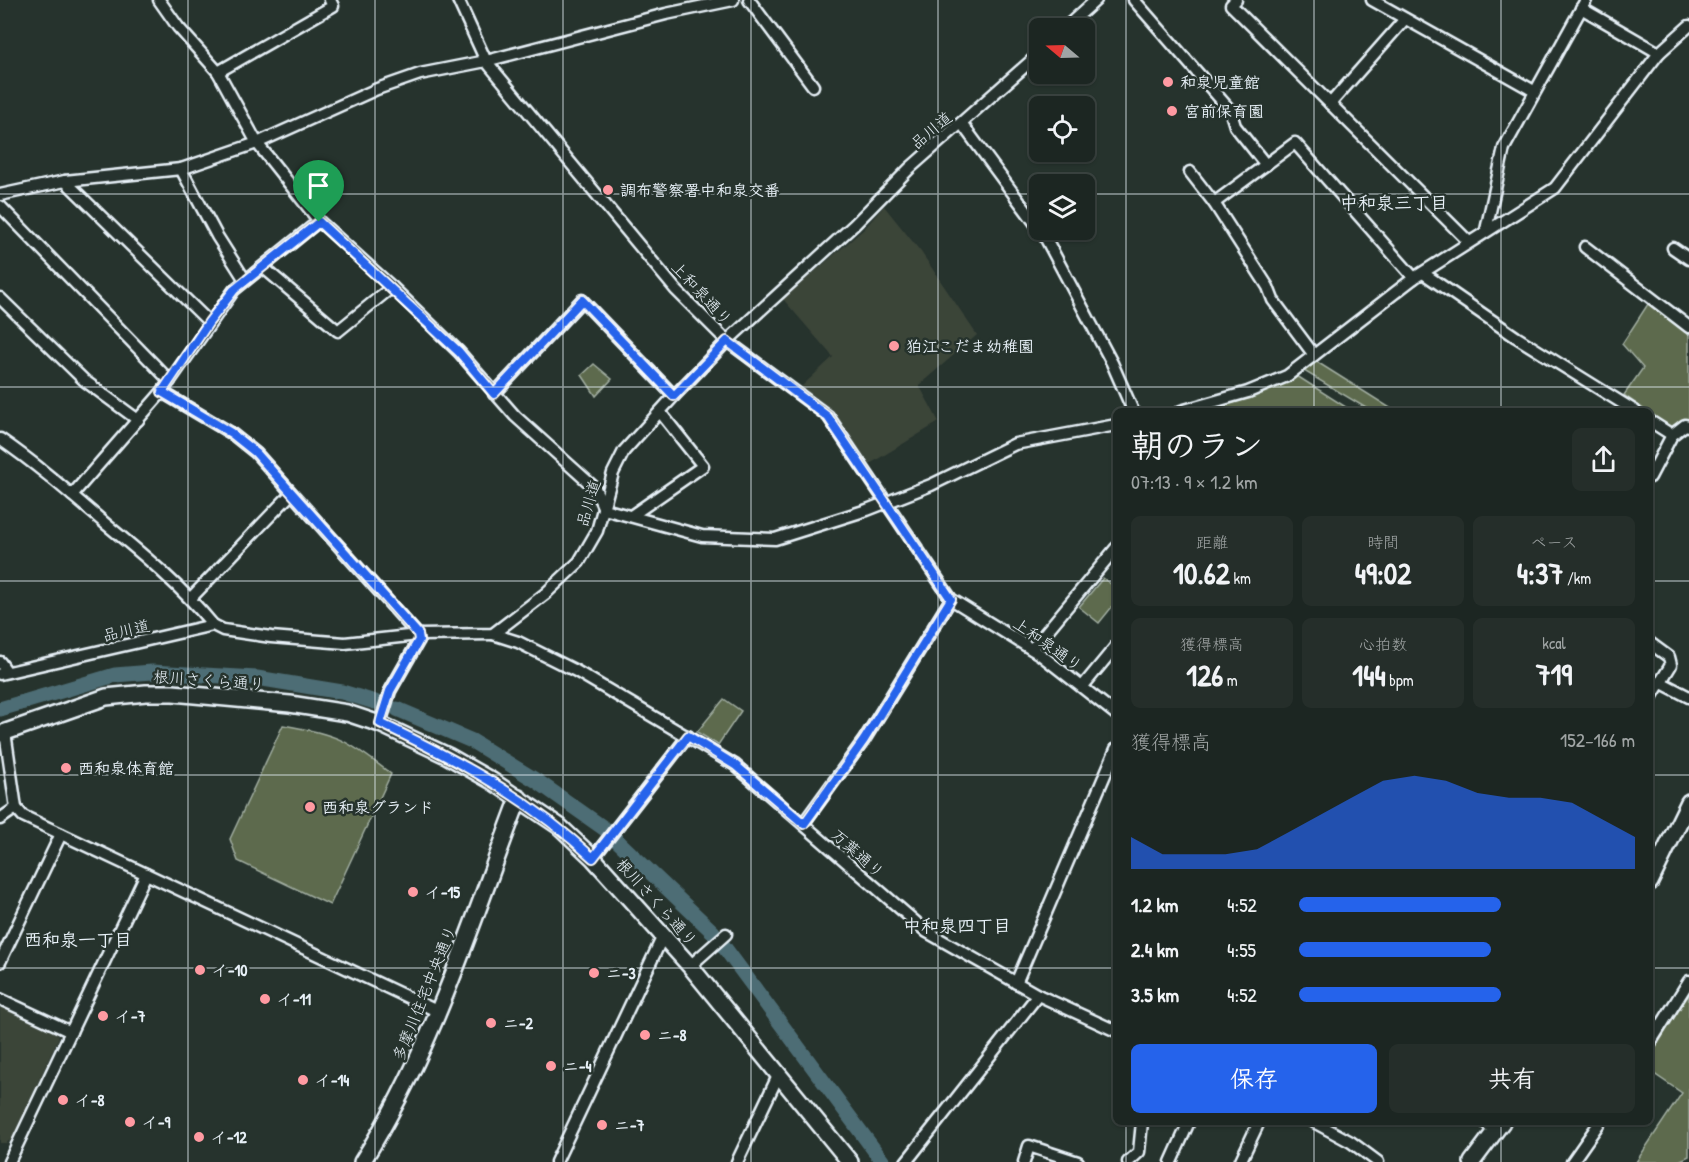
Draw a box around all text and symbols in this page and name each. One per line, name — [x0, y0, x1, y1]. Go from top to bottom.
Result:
north arrow — [1029, 18, 1095, 84]
map controls — [1029, 18, 1095, 240]
place label: 和泉児童館 — [1180, 71, 1260, 93]
marker: 和泉児童館 — [1161, 75, 1175, 89]
button: locate — [1029, 96, 1095, 162]
place label: 宮前保育園 — [1184, 100, 1264, 122]
marker: 宮前保育園 — [1165, 104, 1179, 118]
street label: 品川道 — [906, 106, 956, 154]
pin — [293, 160, 344, 222]
icon: arrive — [302, 169, 335, 202]
button: layers — [1029, 174, 1095, 240]
place label: 調布警察署中和泉交番 — [620, 179, 780, 201]
marker: 調布警察署中和泉交番 — [601, 183, 615, 197]
district label: 中和泉三丁目 — [1340, 190, 1448, 215]
street label: 上和泉通り — [667, 256, 737, 330]
place label: 狛江こだま幼稚園 — [906, 335, 1034, 357]
marker: 狛江こだま幼稚園 — [887, 339, 901, 353]
text: 朝のラン — [1131, 423, 1263, 467]
button: share — [1572, 428, 1635, 491]
text: 07:13 · 9 × 1.2 km — [1131, 468, 1258, 495]
street label: 品川道 — [570, 477, 606, 529]
text: 距離 — [1196, 531, 1228, 553]
text: 時間 — [1367, 531, 1399, 553]
text: ペース — [1530, 531, 1578, 553]
text: 10.62 — [1173, 553, 1230, 593]
text: 49:02 — [1355, 553, 1411, 593]
text: 4:37 — [1517, 553, 1563, 593]
text: km — [1230, 567, 1251, 589]
text: /km — [1563, 567, 1591, 589]
street label: 上和泉通り — [1009, 612, 1087, 676]
street label: 品川道 — [100, 614, 152, 646]
text: kcal — [1542, 632, 1566, 654]
text: 獲得標高 — [1180, 633, 1244, 655]
text: 心拍数 — [1359, 633, 1407, 655]
text: 719 — [1536, 654, 1572, 694]
text: 126 — [1186, 655, 1223, 695]
text: 144 — [1352, 655, 1386, 695]
street label: 根川さくら通り — [152, 665, 266, 695]
text: m — [1223, 669, 1238, 691]
text: bpm — [1386, 669, 1414, 691]
text: 152–166 m — [1560, 726, 1635, 753]
text: 獲得標高 — [1131, 728, 1211, 755]
place label: 西和泉体育館 — [78, 757, 174, 779]
marker: 西和泉体育館 — [59, 761, 73, 775]
place label: 西和泉グランド — [322, 796, 434, 818]
marker: 西和泉グランド — [303, 800, 317, 814]
street label: 万葉通り — [827, 823, 889, 883]
street label: 根川さくら通り — [611, 853, 703, 951]
place label: イ-15 — [425, 881, 460, 903]
marker: イ-15 — [406, 885, 420, 899]
text: 1.2 km — [1131, 891, 1178, 918]
text: 4:52 — [1227, 891, 1257, 918]
district label: 中和泉四丁目 — [903, 913, 1011, 938]
street label: 多摩川住宅中央通り — [387, 922, 461, 1064]
district label: 西和泉一丁目 — [24, 927, 132, 952]
text: 2.4 km — [1131, 936, 1179, 963]
text: 4:55 — [1227, 936, 1256, 963]
place label: イ-10 — [212, 959, 247, 981]
place label: ニ-3 — [606, 962, 636, 984]
marker: イ-10 — [193, 963, 207, 977]
marker: ニ-3 — [587, 966, 601, 980]
text: 3.5 km — [1131, 981, 1179, 1008]
text: 4:52 — [1227, 981, 1257, 1008]
place label: イ-11 — [277, 988, 311, 1010]
marker: イ-11 — [258, 992, 272, 1006]
place label: イ-7 — [115, 1005, 145, 1027]
marker: イ-7 — [96, 1009, 110, 1023]
place label: ニ-2 — [503, 1012, 533, 1034]
marker: ニ-2 — [484, 1016, 498, 1030]
place label: ニ-8 — [657, 1024, 686, 1046]
marker: ニ-8 — [638, 1028, 652, 1042]
button: 保存 — [1131, 1044, 1377, 1113]
button: 共有 — [1389, 1044, 1635, 1113]
place label: ニ-4 — [563, 1055, 591, 1077]
marker: ニ-4 — [544, 1059, 558, 1073]
place label: イ-14 — [315, 1069, 349, 1091]
marker: イ-14 — [296, 1073, 310, 1087]
place label: イ-8 — [75, 1089, 104, 1111]
marker: イ-8 — [56, 1093, 70, 1107]
place label: イ-9 — [142, 1111, 170, 1133]
place label: ニ-7 — [614, 1114, 644, 1136]
marker: イ-9 — [123, 1115, 137, 1129]
marker: ニ-7 — [595, 1118, 609, 1132]
place label: イ-12 — [211, 1126, 247, 1148]
marker: イ-12 — [192, 1130, 206, 1144]

